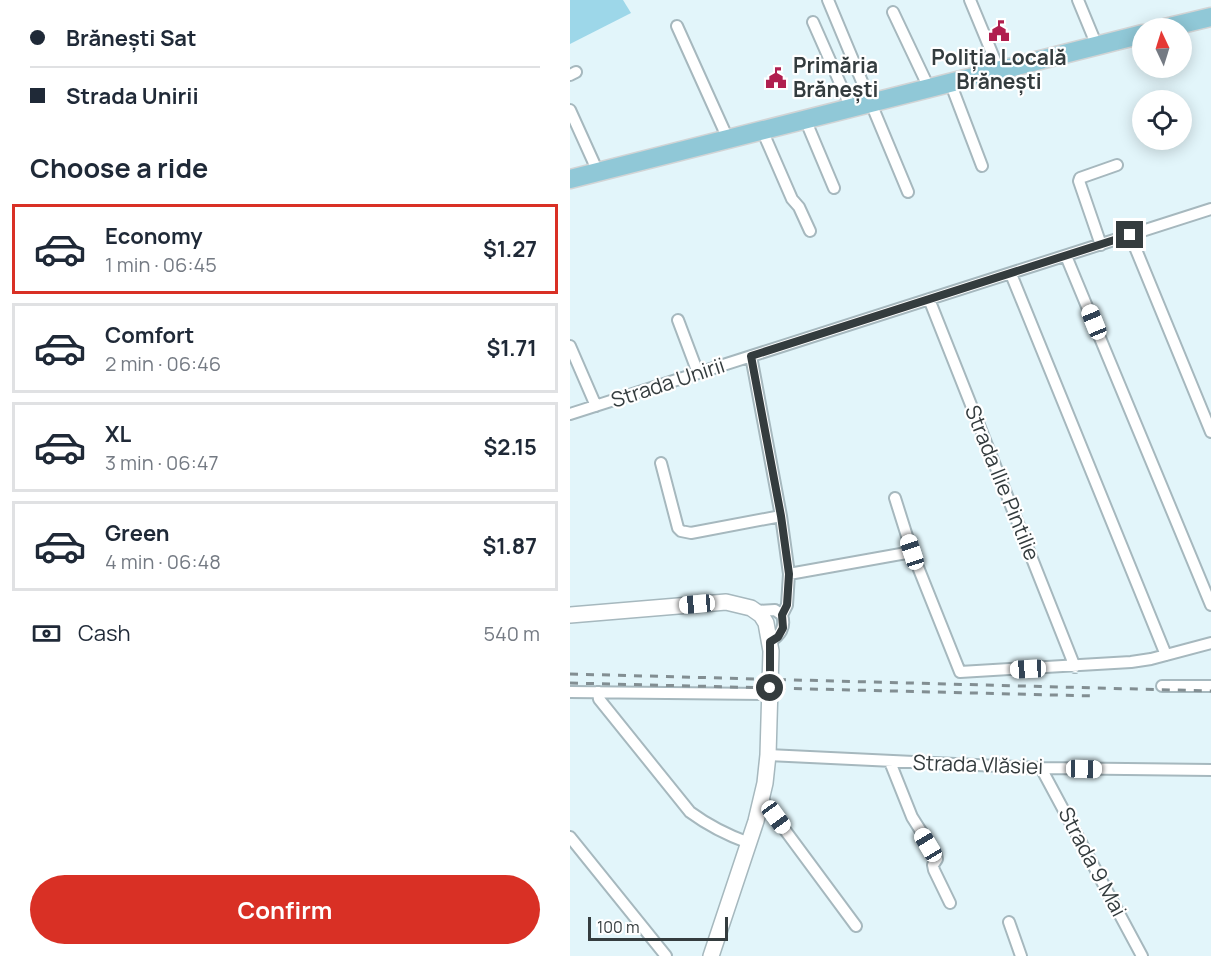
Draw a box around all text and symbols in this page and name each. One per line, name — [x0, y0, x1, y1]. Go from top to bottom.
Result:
north arrow — [1132, 18, 1192, 78]
map controls — [1132, 18, 1192, 150]
public building icon: Poliția Locală Brănești — [987, 19, 1011, 43]
text: Brănești Sat — [66, 23, 197, 53]
place label: Poliția Locală Brănești — [931, 43, 1067, 96]
place label: Primăria Brănești — [793, 51, 878, 104]
public building icon: Primăria Brănești — [764, 66, 788, 90]
text: Strada Unirii — [66, 81, 199, 111]
button: locate — [1132, 90, 1192, 150]
text: Choose a ride — [30, 149, 208, 186]
text: Economy — [105, 221, 203, 251]
route end — [1116, 221, 1143, 248]
icon: car — [33, 222, 87, 276]
text: $1.27 — [483, 234, 537, 264]
text: 1 min · 06:45 — [105, 251, 217, 278]
car — [1079, 302, 1109, 342]
text: Comfort — [105, 320, 194, 350]
icon: car — [33, 321, 87, 375]
text: $1.71 — [486, 333, 537, 363]
text: 2 min · 06:46 — [105, 350, 221, 377]
street label: Strada Unirii — [607, 351, 728, 414]
street label: Strada Ilie Pintilie — [959, 401, 1047, 564]
text: XL — [105, 419, 131, 449]
icon: car — [33, 420, 87, 474]
text: $2.15 — [484, 432, 537, 462]
text: 3 min · 06:47 — [105, 449, 219, 476]
text: Green — [105, 518, 170, 548]
icon: car — [33, 519, 87, 573]
text: $1.87 — [483, 531, 537, 561]
car — [898, 532, 926, 572]
text: 4 min · 06:48 — [105, 548, 221, 575]
car — [678, 593, 716, 615]
icon: cash — [30, 617, 63, 650]
text: Cash — [78, 618, 131, 648]
text: 540 m — [484, 620, 540, 647]
car — [1010, 659, 1046, 679]
route start — [756, 674, 783, 701]
street label: Strada Vlăsiei — [912, 748, 1044, 780]
car — [1066, 760, 1102, 778]
car — [758, 797, 794, 837]
street label: Strada 9 Mai — [1052, 802, 1133, 921]
car — [911, 825, 945, 865]
button: Confirm — [30, 875, 540, 944]
scale bar — [588, 914, 728, 942]
text: 100 m — [597, 916, 640, 938]

